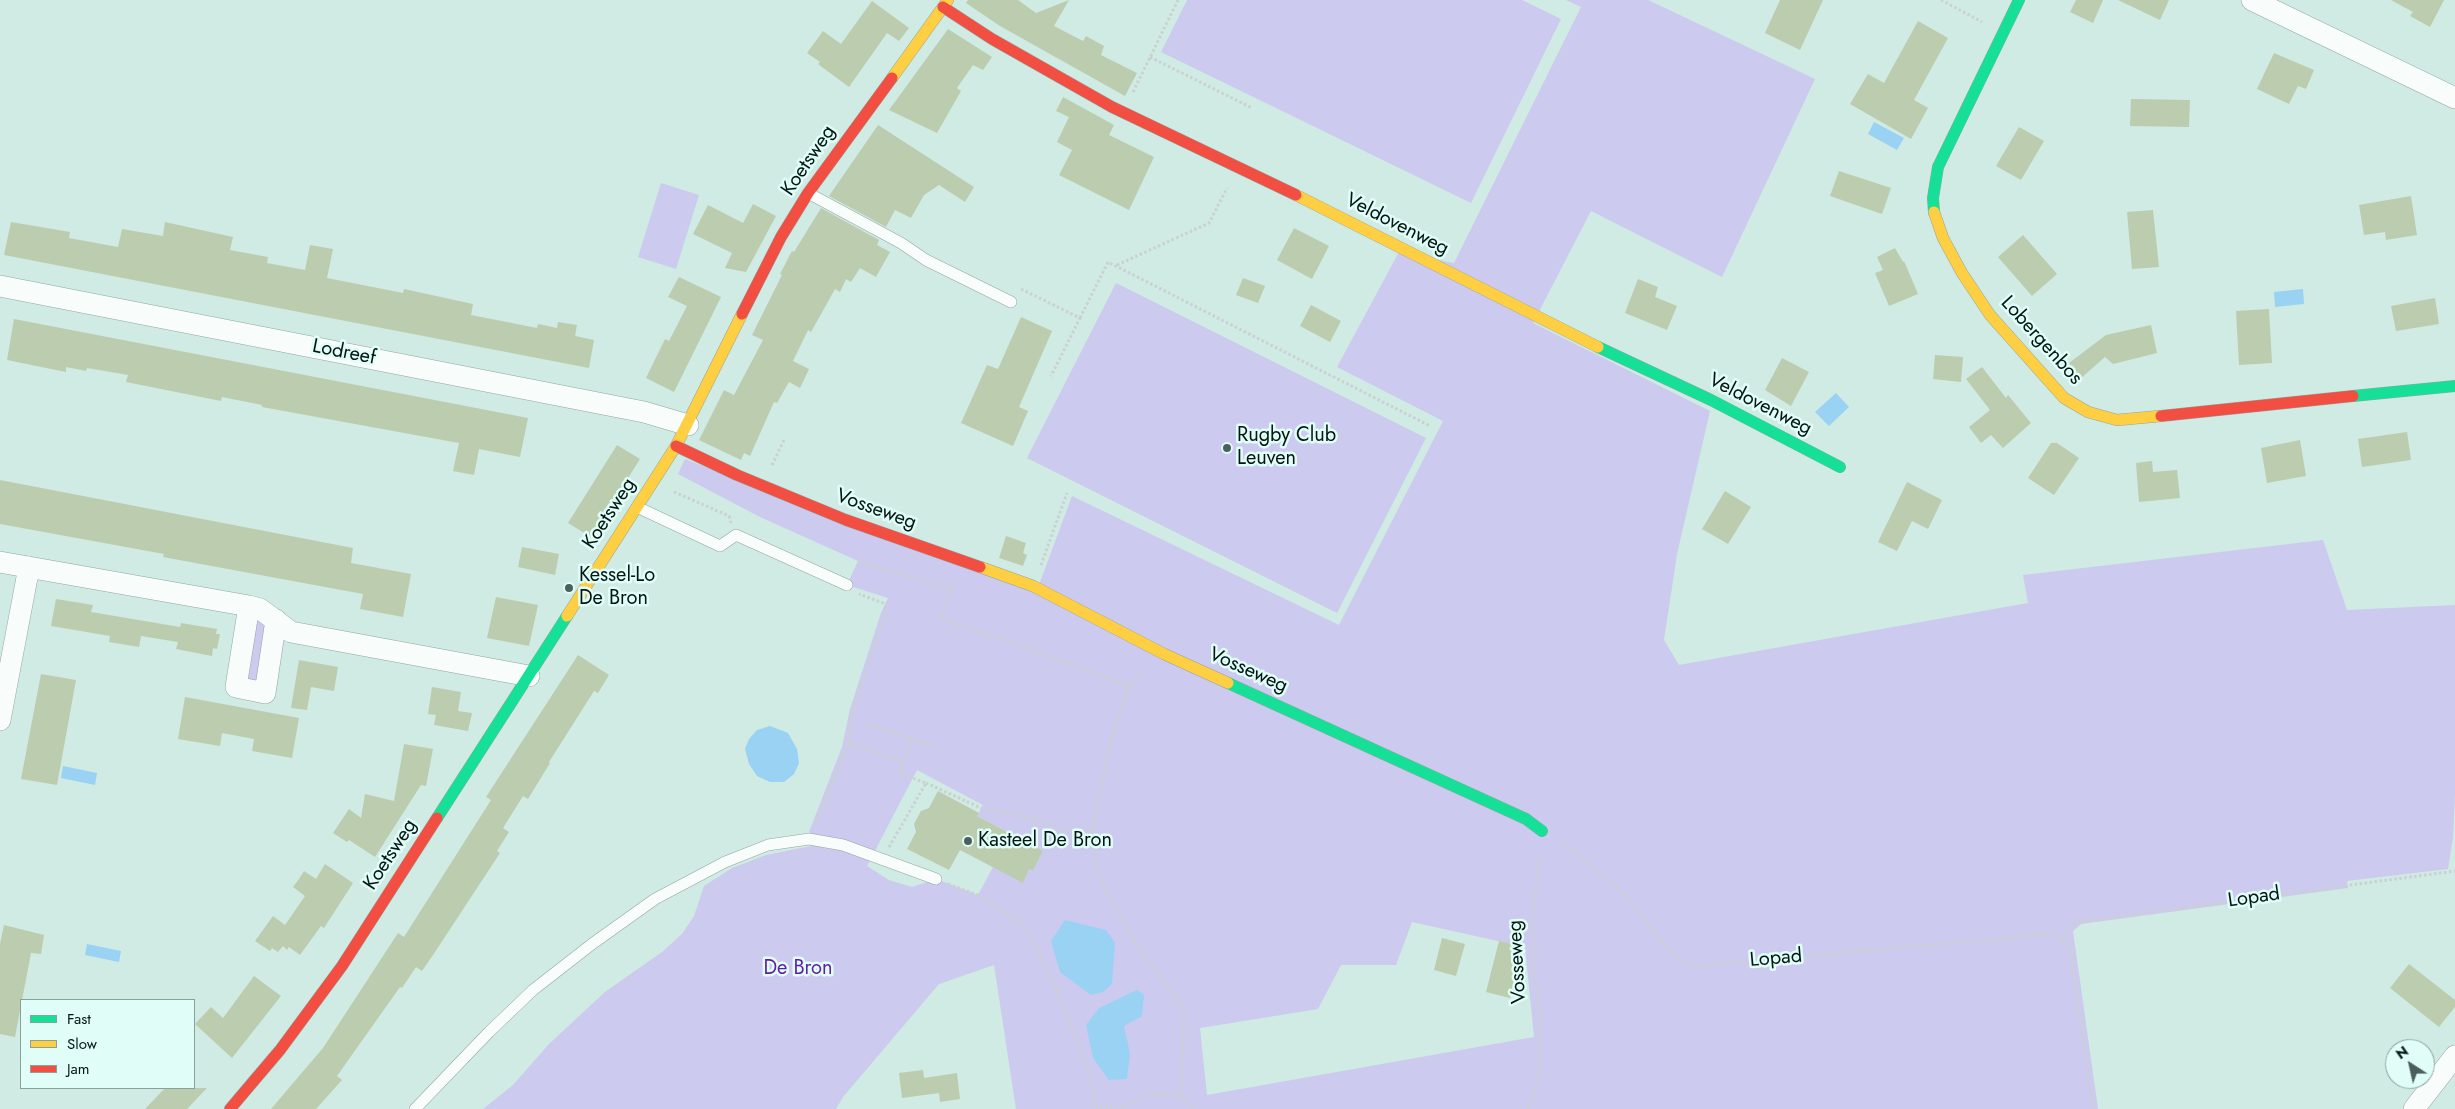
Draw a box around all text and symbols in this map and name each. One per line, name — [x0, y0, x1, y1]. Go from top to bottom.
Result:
street label: Koetsweg — [777, 121, 841, 201]
street label: Veldovenweg — [1341, 189, 1453, 261]
street label: Lobergenbos — [1995, 292, 2087, 390]
street label: Lodreef — [310, 335, 378, 371]
street label: Veldovenweg — [1704, 369, 1816, 441]
place label: Rugby Club Leuven — [1237, 424, 1336, 471]
marker: Rugby Club Leuven — [1221, 442, 1233, 454]
street label: Koetsweg — [578, 474, 642, 554]
street label: Vosseweg — [833, 484, 919, 536]
place label: Kessel-Lo De Bron — [579, 564, 655, 611]
marker: Kessel-Lo De Bron — [563, 582, 575, 594]
street label: Vosseweg — [1205, 643, 1291, 699]
street label: Koetsweg — [359, 815, 423, 895]
place label: Kasteel De Bron — [978, 829, 1112, 853]
marker: Kasteel De Bron — [962, 835, 974, 847]
street label: Lopad — [2226, 882, 2282, 914]
street label: Vosseweg — [1504, 920, 1532, 1004]
street label: Lopad — [1749, 945, 1803, 973]
park label: De Bron — [763, 957, 833, 981]
legend — [20, 999, 195, 1089]
text: Fast — [67, 1008, 91, 1030]
text: Slow — [67, 1033, 97, 1055]
north arrow — [2385, 1039, 2435, 1089]
text: N — [2392, 1041, 2412, 1064]
text: Jam — [67, 1058, 90, 1080]

